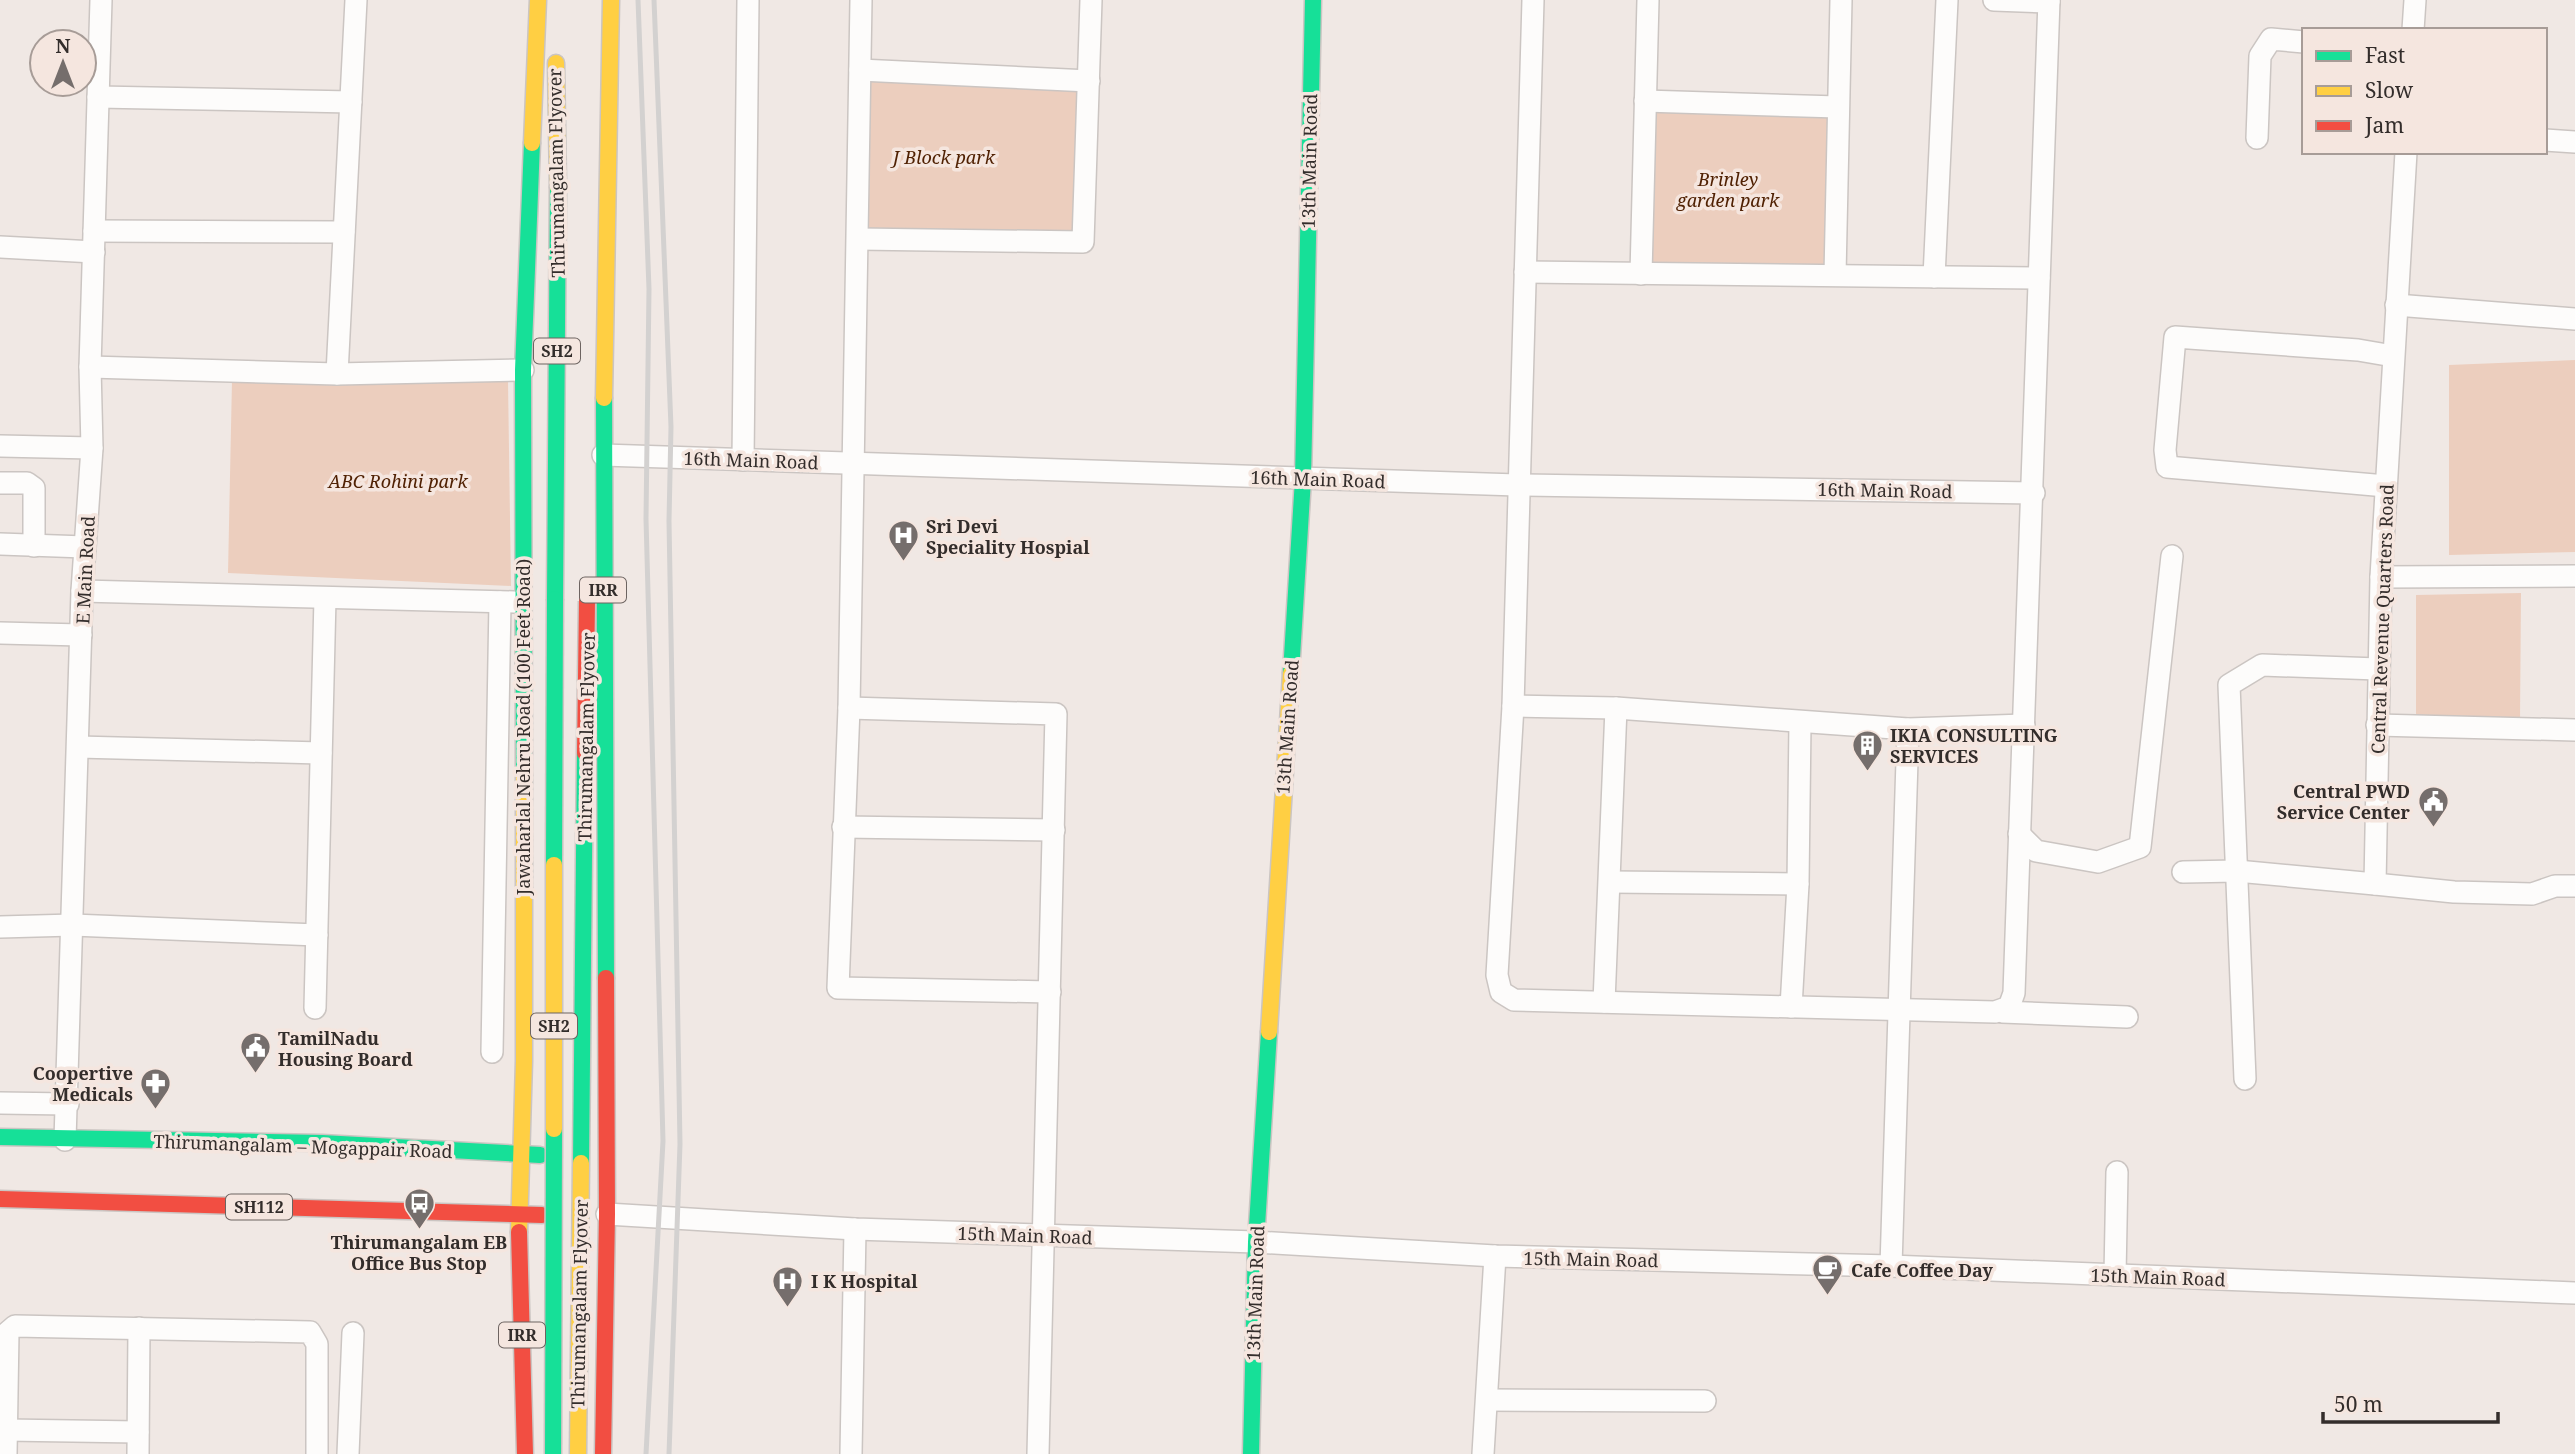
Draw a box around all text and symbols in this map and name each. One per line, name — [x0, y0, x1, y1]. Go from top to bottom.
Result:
north arrow — [28, 28, 98, 98]
legend — [2302, 28, 2547, 154]
text: N — [56, 33, 71, 59]
text: Fast — [2365, 41, 2405, 69]
street label: Thirumangalam Flyover — [542, 68, 570, 278]
text: Slow — [2365, 76, 2414, 104]
street label: 13th Main Road — [1296, 93, 1322, 229]
text: Jam — [2364, 111, 2404, 139]
park label: J Block park — [890, 145, 996, 169]
park label: Brinley garden park — [1676, 167, 1780, 212]
road number: SH2 — [534, 338, 580, 364]
street label: 16th Main Road — [683, 446, 819, 474]
street label: 16th Main Road — [1250, 465, 1386, 493]
park label: ABC Rohini park — [326, 469, 468, 493]
street label: 16th Main Road — [1817, 477, 1953, 503]
street label: Central Revenue Quarters Road — [2365, 484, 2399, 754]
place label: Sri Devi Speciality Hospial — [926, 514, 1090, 559]
street label: E Main Road — [70, 515, 100, 625]
hospital icon: Sri Devi Speciality Hospial — [886, 519, 920, 563]
street label: Jawaharlal Nehru Road (100 Feet Road) — [511, 559, 535, 896]
road number: IRR — [580, 578, 626, 603]
street label: Thirumangalam Flyover — [572, 632, 600, 842]
street label: 13th Main Road — [1270, 659, 1304, 795]
place label: IKIA CONSULTING SERVICES — [1890, 723, 2058, 768]
building icon: IKIA CONSULTING SERVICES — [1850, 728, 1884, 772]
place label: Central PWD Service Center — [2277, 779, 2411, 824]
public building icon: Central PWD Service Center — [2416, 784, 2450, 828]
road number: SH2 — [531, 1014, 577, 1038]
place label: TamilNadu Housing Board — [278, 1026, 413, 1071]
public building icon: TamilNadu Housing Board — [238, 1031, 272, 1075]
place label: Coopertive Medicals — [33, 1061, 133, 1106]
pharmacy icon: Coopertive Medicals — [139, 1066, 173, 1110]
street label: Thirumangalam – Mogappair Road — [153, 1129, 453, 1163]
bus stop icon: Thirumangalam EB Office Bus Stop — [402, 1187, 436, 1231]
road number: SH112 — [226, 1194, 292, 1219]
street label: Thirumangalam Flyover — [565, 1199, 593, 1409]
street label: 15th Main Road — [957, 1221, 1093, 1249]
street label: 13th Main Road — [1241, 1225, 1269, 1361]
place label: Thirumangalam EB Office Bus Stop — [331, 1230, 507, 1275]
street label: 15th Main Road — [1523, 1246, 1659, 1272]
cafe icon: Cafe Coffee Day — [1811, 1253, 1845, 1297]
place label: Cafe Coffee Day — [1851, 1258, 1993, 1282]
street label: 15th Main Road — [2090, 1263, 2226, 1291]
hospital icon: I K Hospital — [771, 1264, 805, 1308]
place label: I K Hospital — [811, 1269, 918, 1293]
road number: IRR — [499, 1322, 545, 1348]
scale bar — [2323, 1380, 2498, 1424]
text: 50 m — [2334, 1390, 2383, 1418]

